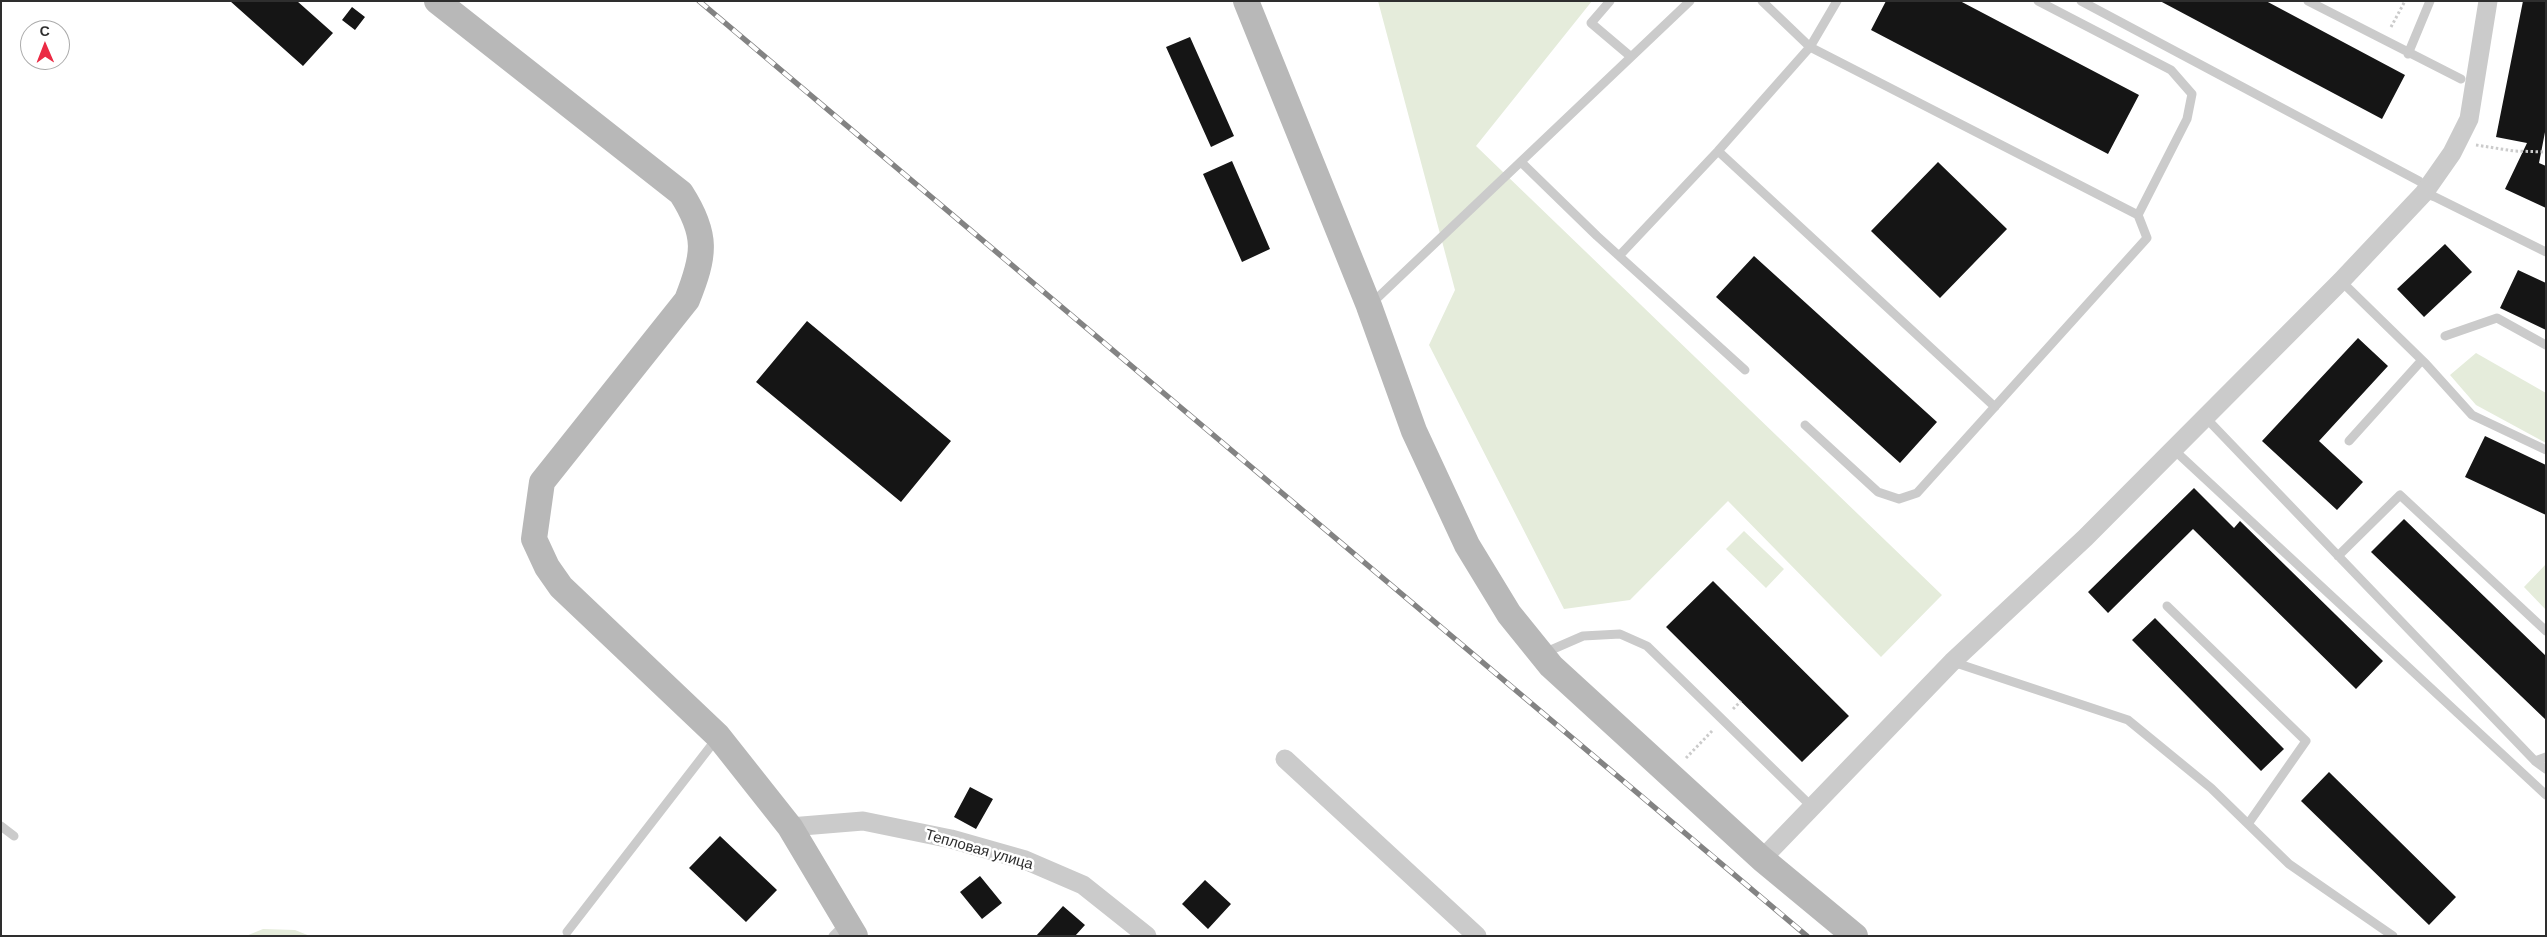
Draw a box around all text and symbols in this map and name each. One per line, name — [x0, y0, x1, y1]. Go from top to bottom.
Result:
north arrow — [20, 20, 70, 70]
text: С — [40, 23, 50, 39]
street label: Тепловая улица — [923, 826, 1035, 874]

